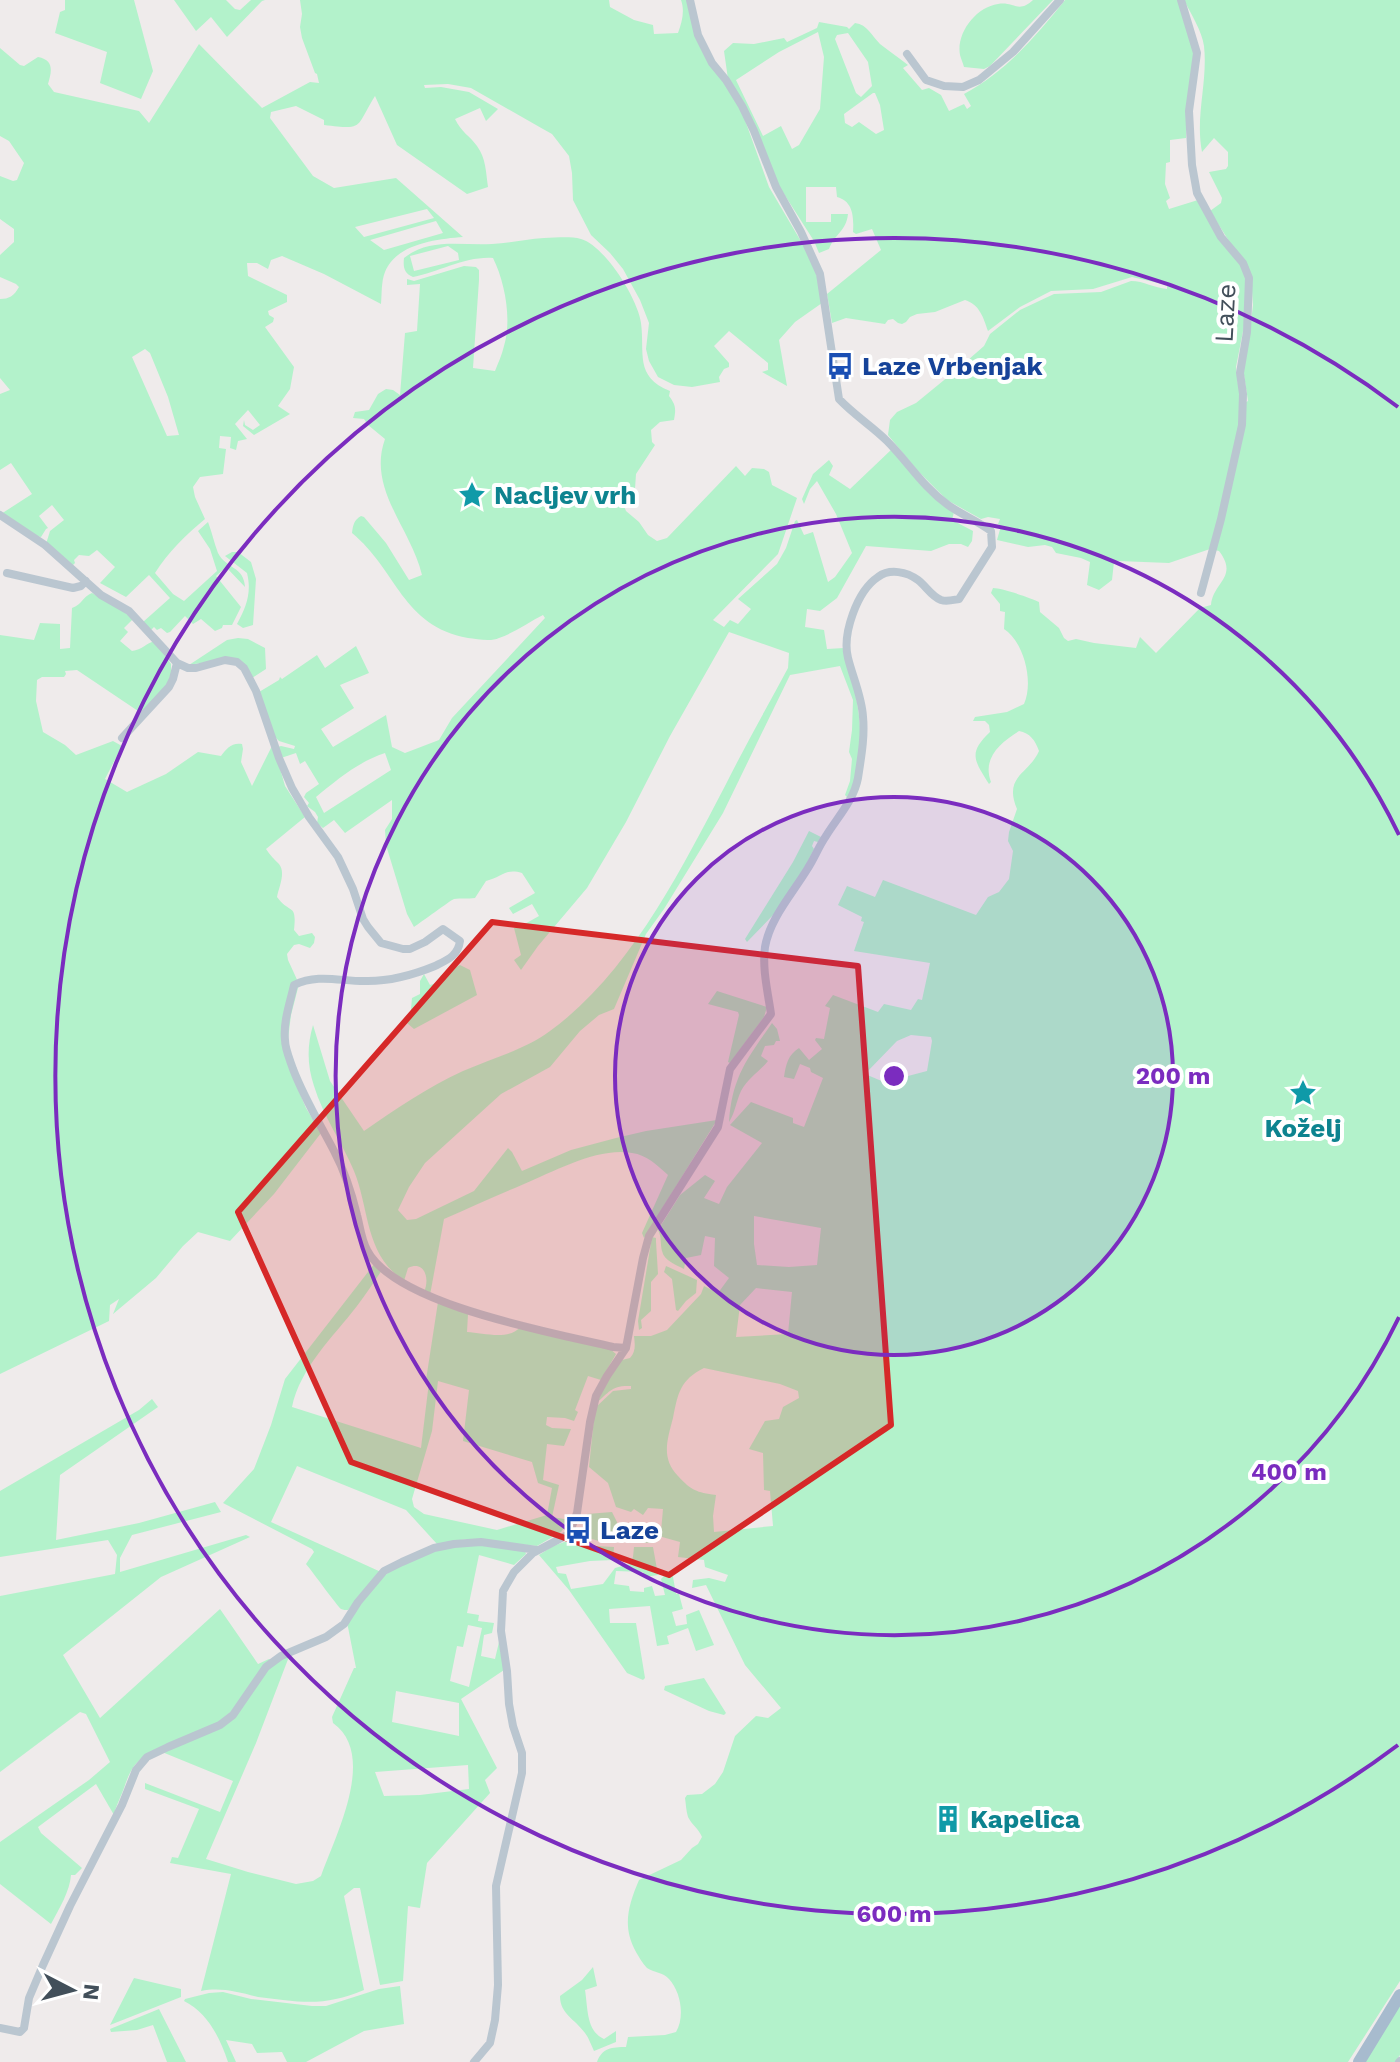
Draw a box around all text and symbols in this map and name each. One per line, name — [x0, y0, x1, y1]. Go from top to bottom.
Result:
street label: Laze — [1208, 283, 1242, 343]
bus stop icon: Laze Vrbenjak — [825, 351, 855, 381]
place label: Laze Vrbenjak — [862, 351, 1043, 381]
place icon: Nacljev vrh — [457, 480, 487, 510]
place label: Nacljev vrh — [494, 480, 636, 510]
centre of rings — [880, 1062, 908, 1090]
text: 200 m — [1136, 1062, 1210, 1090]
place icon: Koželj — [1288, 1078, 1318, 1108]
place label: Koželj — [1265, 1113, 1341, 1143]
text: 400 m — [1251, 1458, 1327, 1486]
bus stop icon: Laze — [563, 1515, 593, 1545]
place label: Laze — [600, 1515, 659, 1545]
building icon: Kapelica — [933, 1804, 963, 1834]
place label: Kapelica — [970, 1804, 1080, 1834]
text: 600 m — [856, 1900, 932, 1928]
north arrow — [32, 1950, 112, 2030]
text: N — [78, 1983, 105, 2001]

